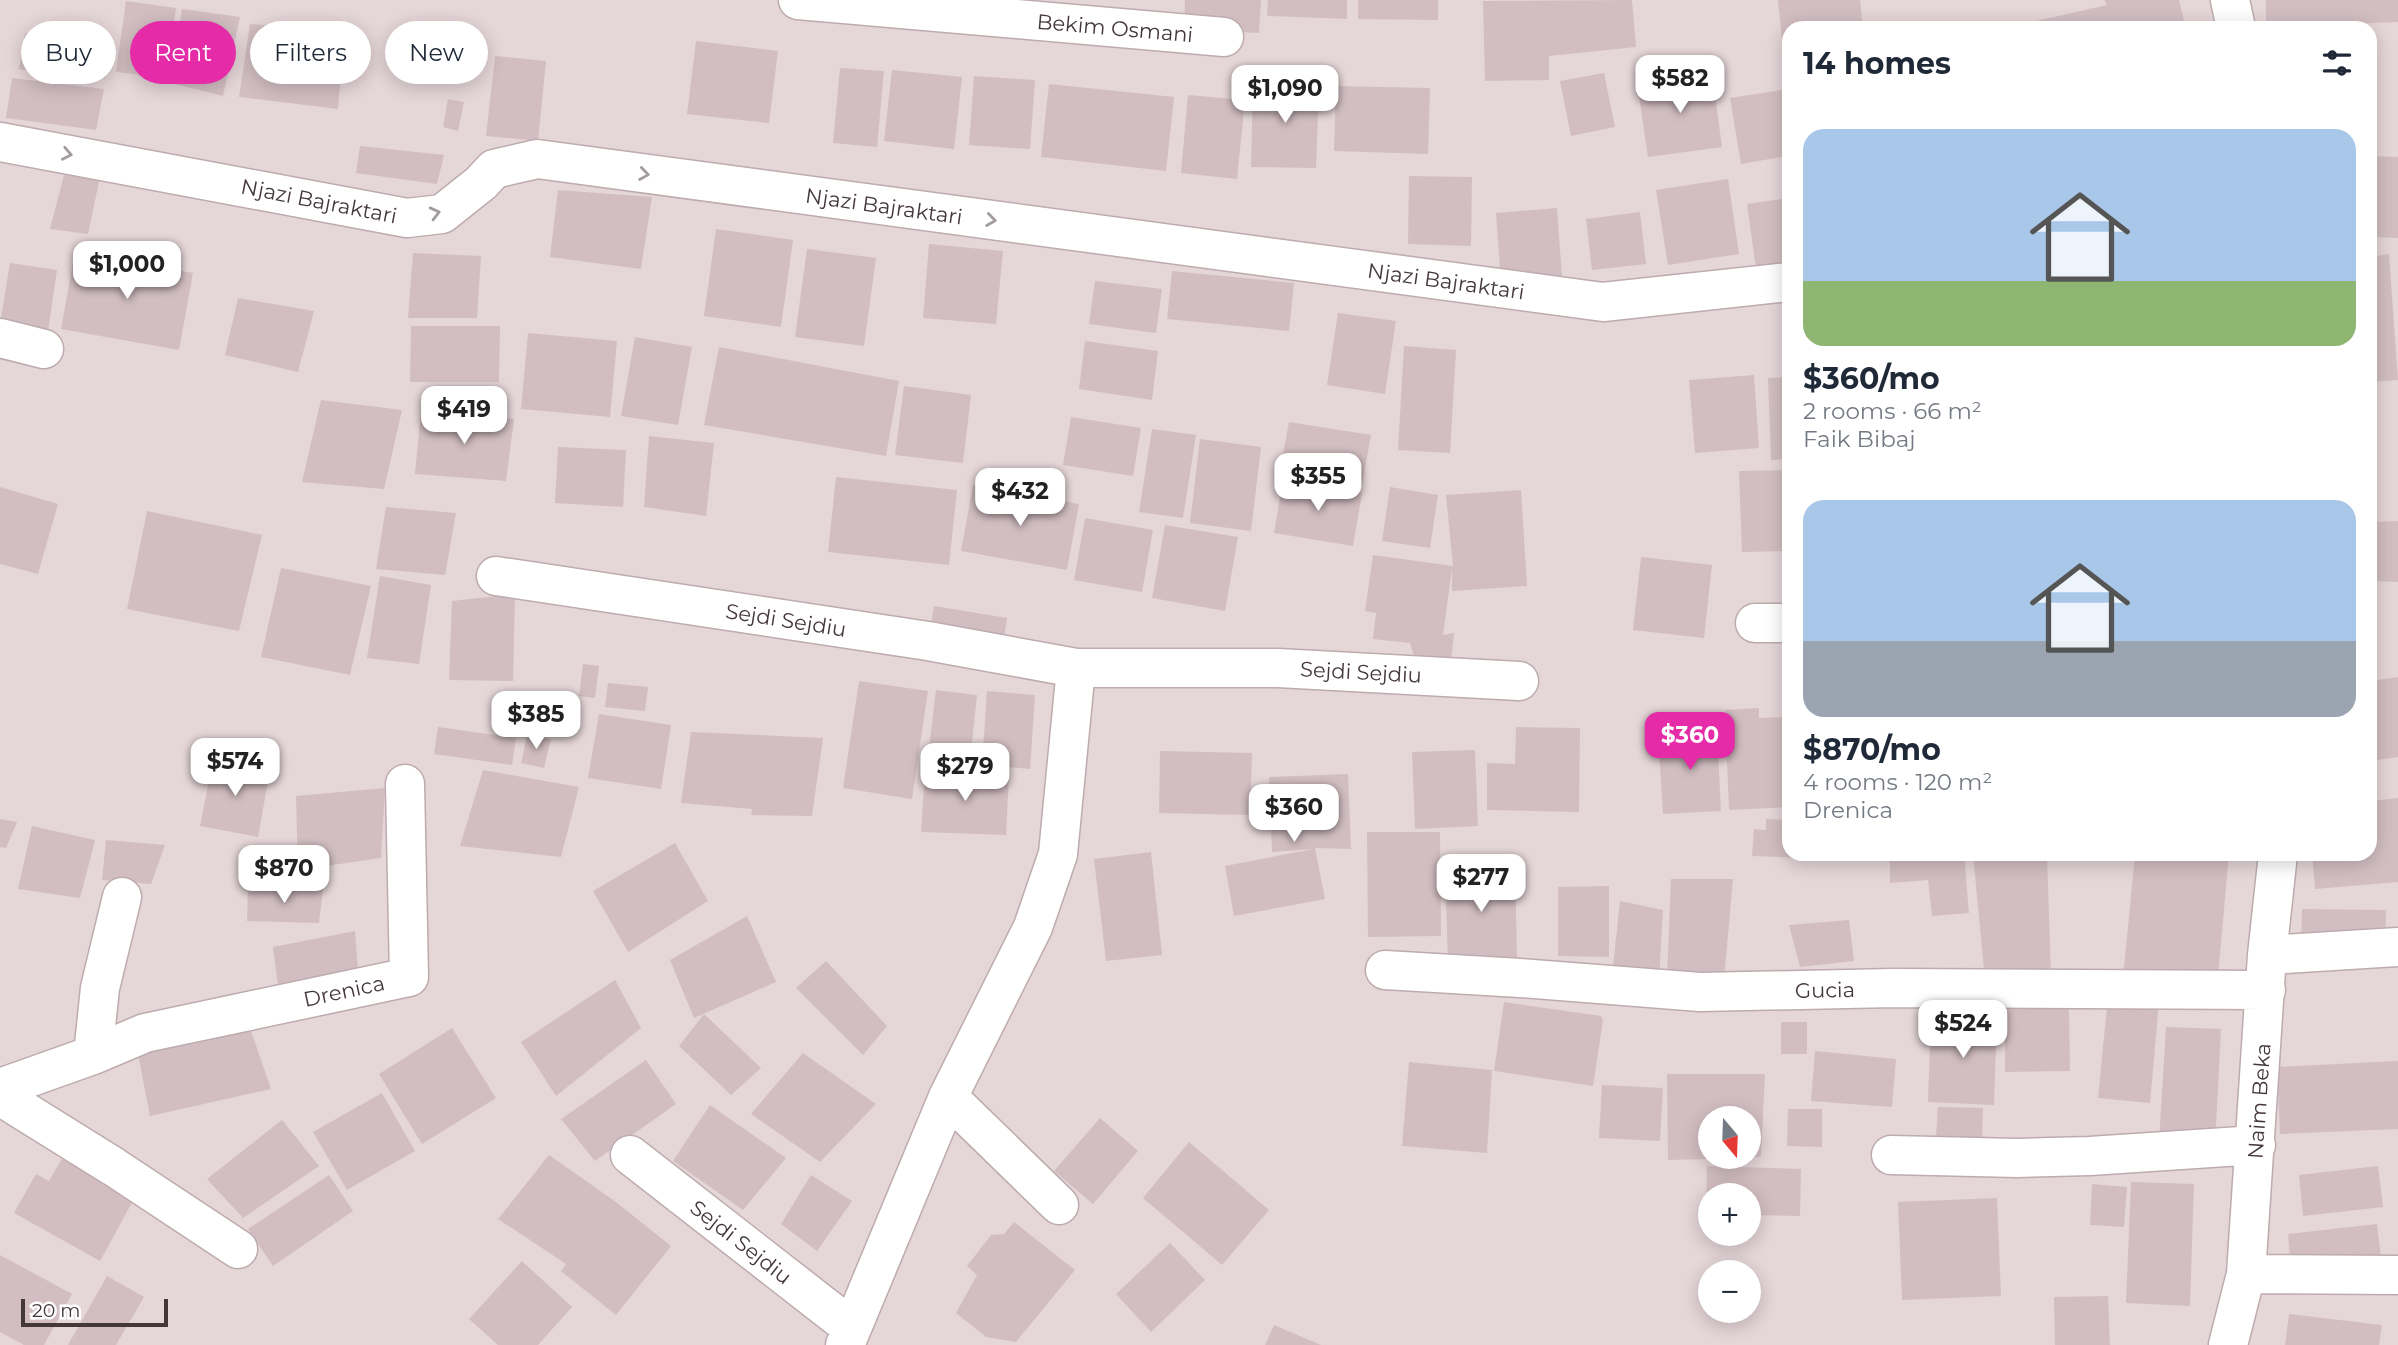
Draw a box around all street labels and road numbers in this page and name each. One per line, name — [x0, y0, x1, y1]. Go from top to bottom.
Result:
street label: Bekim Osmani — [1036, 9, 1194, 47]
street label: Njazi Bajraktari — [239, 174, 399, 228]
street label: Njazi Bajraktari — [804, 183, 964, 229]
street label: Njazi Bajraktari — [1366, 258, 1526, 304]
street label: Sejdi Sejdiu — [724, 598, 848, 642]
street label: Sejdi Sejdiu — [1300, 656, 1422, 688]
street label: Drenica — [301, 970, 387, 1012]
street label: Gucia — [1795, 977, 1855, 1003]
street label: Naim Beka — [2242, 1042, 2276, 1160]
street label: Sejdi Sejdiu — [685, 1195, 797, 1289]

